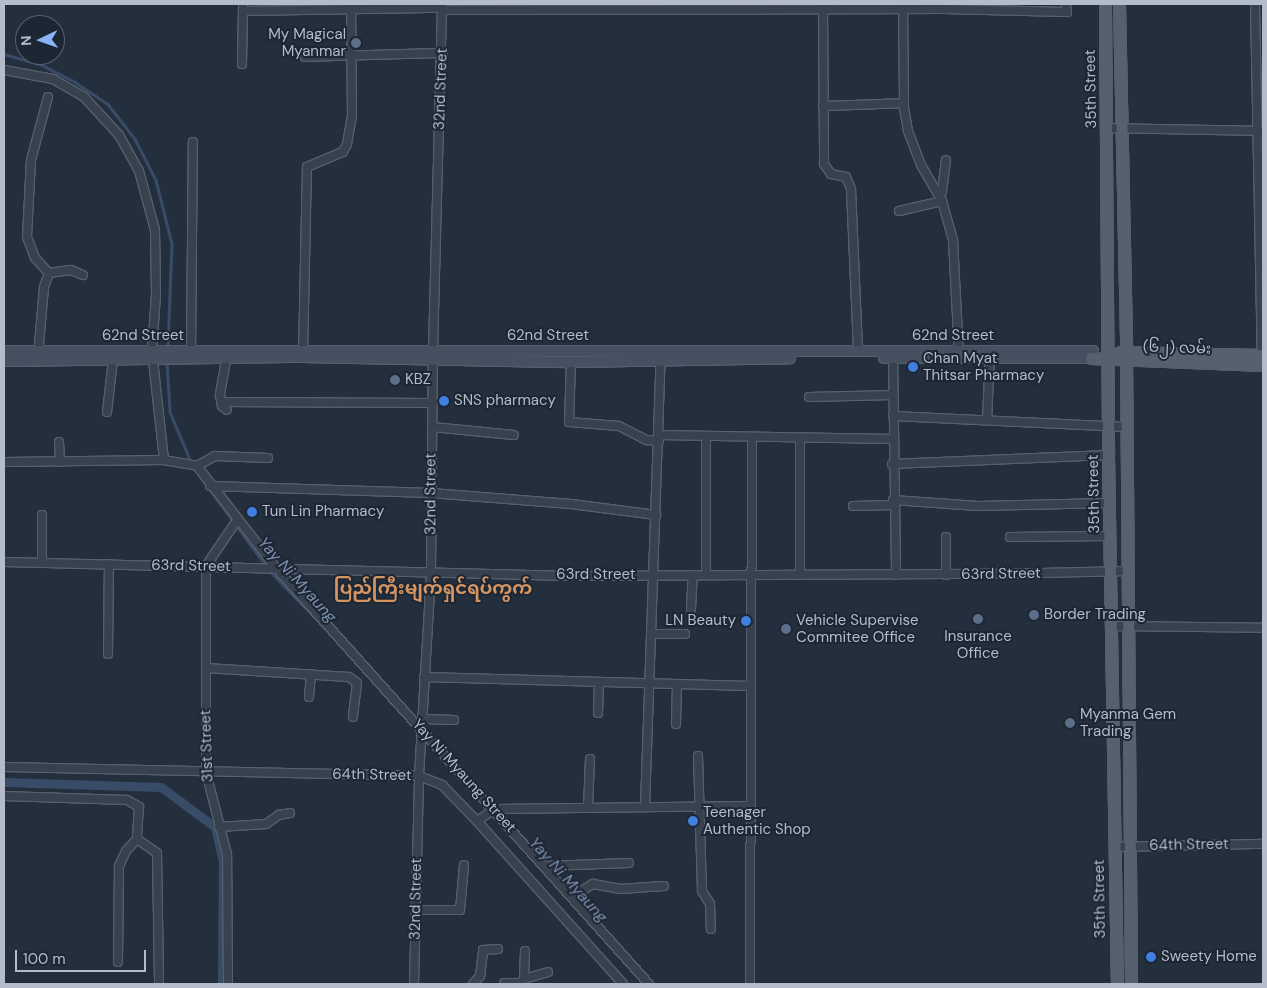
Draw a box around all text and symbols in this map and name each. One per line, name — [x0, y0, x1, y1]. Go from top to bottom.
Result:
north arrow — [15, 15, 65, 65]
place label: My Magical Myanmar — [268, 25, 346, 60]
text: N — [17, 35, 35, 46]
marker: My Magical Myanmar — [350, 37, 362, 49]
street label: 32nd Street — [431, 48, 451, 130]
street label: 35th Street — [1081, 49, 1101, 129]
street label: 62nd Street — [102, 327, 184, 345]
street label: 62nd Street — [507, 327, 589, 345]
street label: 62nd Street — [912, 327, 994, 345]
street label: (၆၂) လမ်း — [1143, 338, 1211, 358]
place label: Chan Myat Thitsar Pharmacy — [923, 349, 1044, 384]
marker: Chan Myat Thitsar Pharmacy — [907, 361, 919, 373]
place label: KBZ — [405, 371, 431, 389]
marker: KBZ — [389, 374, 401, 386]
place label: SNS pharmacy — [454, 392, 556, 410]
marker: SNS pharmacy — [438, 395, 450, 407]
street label: 32nd Street — [422, 453, 440, 535]
street label: 35th Street — [1084, 454, 1104, 534]
place label: Tun Lin Pharmacy — [262, 503, 384, 521]
marker: Tun Lin Pharmacy — [246, 506, 258, 518]
water label: Yay Ni Myaung — [254, 533, 340, 627]
street label: 63rd Street — [151, 556, 231, 576]
street label: 63rd Street — [961, 564, 1041, 584]
street label: 63rd Street — [556, 566, 636, 584]
district label: ပြည်ကြီးမျက်ရှင်ရပ်ကွက် — [334, 577, 532, 599]
place label: Border Trading — [1044, 606, 1146, 624]
marker: Border Trading — [1028, 609, 1040, 621]
place label: Vehicle Supervise Commitee Office — [796, 611, 919, 646]
place label: LN Beauty — [665, 612, 736, 630]
marker: Insurance Office — [972, 613, 984, 625]
marker: LN Beauty — [740, 615, 752, 627]
marker: Vehicle Supervise Commitee Office — [780, 623, 792, 635]
place label: Insurance Office — [944, 627, 1012, 662]
place label: Myanma Gem Trading — [1080, 705, 1176, 740]
street label: 31st Street — [197, 709, 217, 783]
street label: Yay Ni Myaung Street — [408, 716, 520, 836]
marker: Myanma Gem Trading — [1064, 717, 1076, 729]
street label: 64th Street — [332, 765, 412, 785]
place label: Teenager Authentic Shop — [703, 803, 811, 838]
marker: Teenager Authentic Shop — [687, 815, 699, 827]
water label: Yay Ni Myaung — [525, 833, 611, 927]
street label: 64th Street — [1149, 835, 1229, 855]
street label: 32nd Street — [406, 858, 426, 940]
street label: 35th Street — [1090, 859, 1110, 939]
scale bar — [18, 940, 149, 972]
place label: Sweety Home — [1161, 948, 1257, 966]
text: 100 m — [23, 949, 66, 969]
marker: Sweety Home — [1145, 951, 1157, 963]

